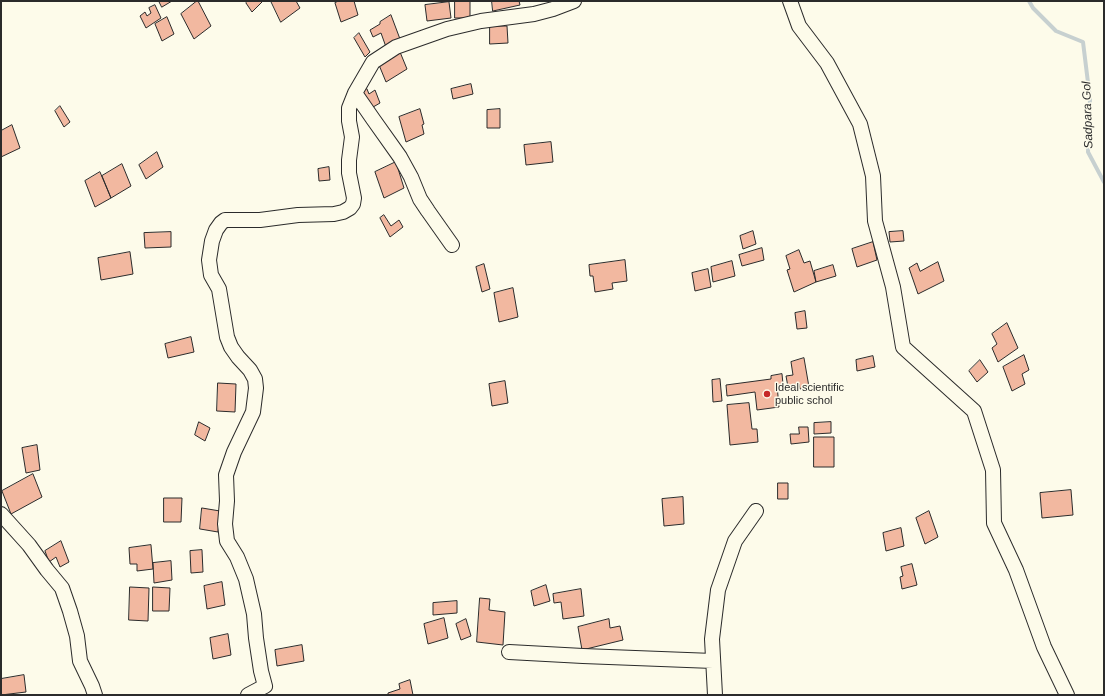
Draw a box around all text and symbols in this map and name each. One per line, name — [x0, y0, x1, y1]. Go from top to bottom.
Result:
water label: Sadpara Gol — [1080, 81, 1096, 149]
place label: Ideal scientific public schol — [775, 381, 844, 407]
marker: Ideal scientific public schol — [762, 389, 772, 399]

